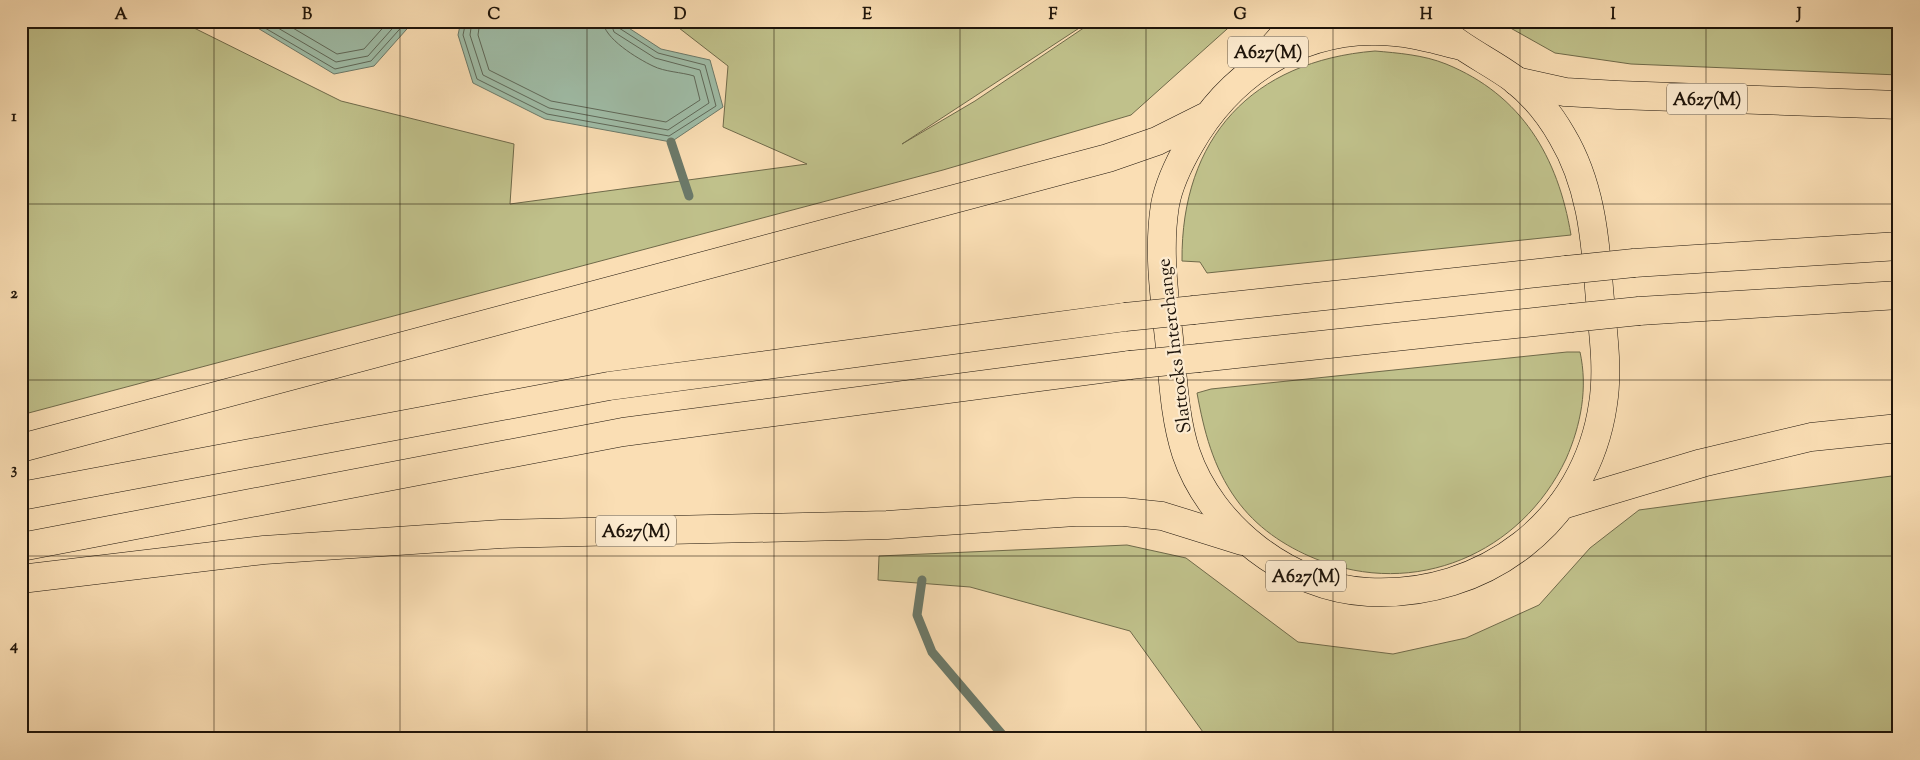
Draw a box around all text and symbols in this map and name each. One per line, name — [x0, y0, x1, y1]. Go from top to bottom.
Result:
text: A — [115, 4, 128, 27]
text: B — [302, 4, 312, 27]
text: C — [488, 4, 501, 27]
text: D — [674, 4, 687, 27]
text: E — [862, 4, 872, 27]
text: F — [1049, 4, 1058, 27]
text: G — [1233, 4, 1247, 27]
text: H — [1420, 4, 1433, 27]
text: I — [1610, 4, 1616, 27]
text: J — [1795, 4, 1802, 27]
road number: A627(M) — [1228, 36, 1308, 68]
road number: A627(M) — [1667, 84, 1747, 115]
text: 1 — [11, 106, 17, 129]
street label: Slattocks Interchange — [1151, 256, 1200, 435]
text: 2 — [10, 283, 18, 306]
text: 3 — [11, 459, 18, 482]
road number: A627(M) — [596, 516, 676, 546]
road number: A627(M) — [1266, 560, 1346, 592]
text: 4 — [9, 635, 18, 658]

